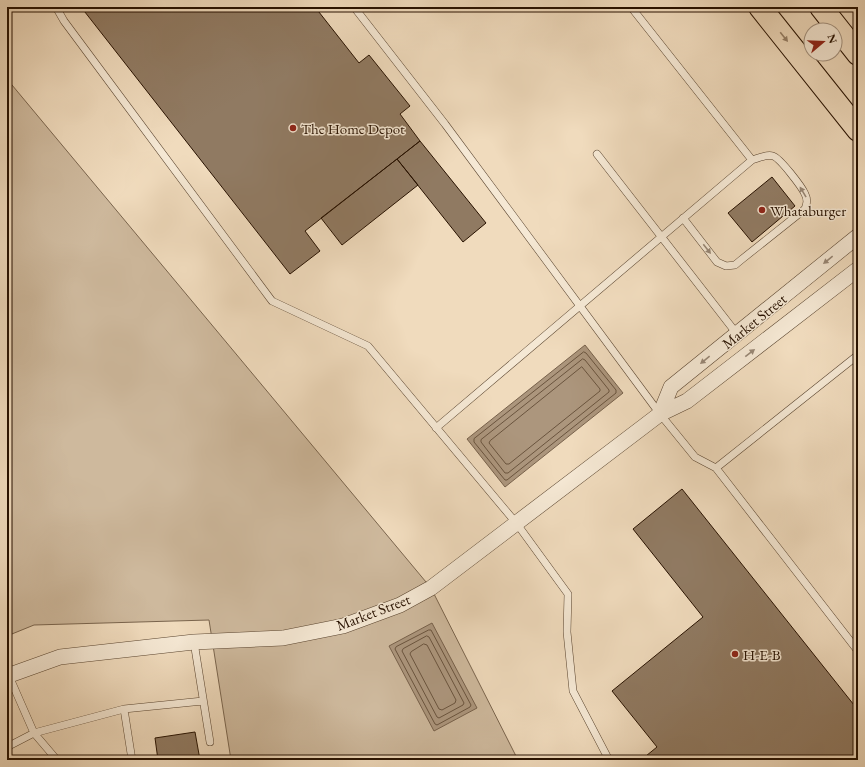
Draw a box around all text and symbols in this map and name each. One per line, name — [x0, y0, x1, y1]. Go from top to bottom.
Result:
north arrow — [803, 22, 843, 62]
one-way arrow — [780, 32, 789, 43]
text: N — [824, 32, 841, 45]
place label: The Home Depot — [301, 119, 405, 138]
marker: The Home Depot — [288, 123, 298, 133]
one-way arrow — [799, 186, 806, 198]
place label: Whataburger — [770, 201, 846, 220]
marker: Whataburger — [757, 205, 767, 215]
one-way arrow — [702, 244, 711, 255]
one-way arrow — [822, 256, 833, 265]
street label: Market Street — [718, 289, 790, 353]
one-way arrow — [744, 348, 755, 357]
one-way arrow — [700, 356, 711, 364]
street label: Market Street — [333, 589, 413, 635]
place label: H-E-B — [743, 645, 781, 664]
marker: H-E-B — [730, 649, 740, 659]

